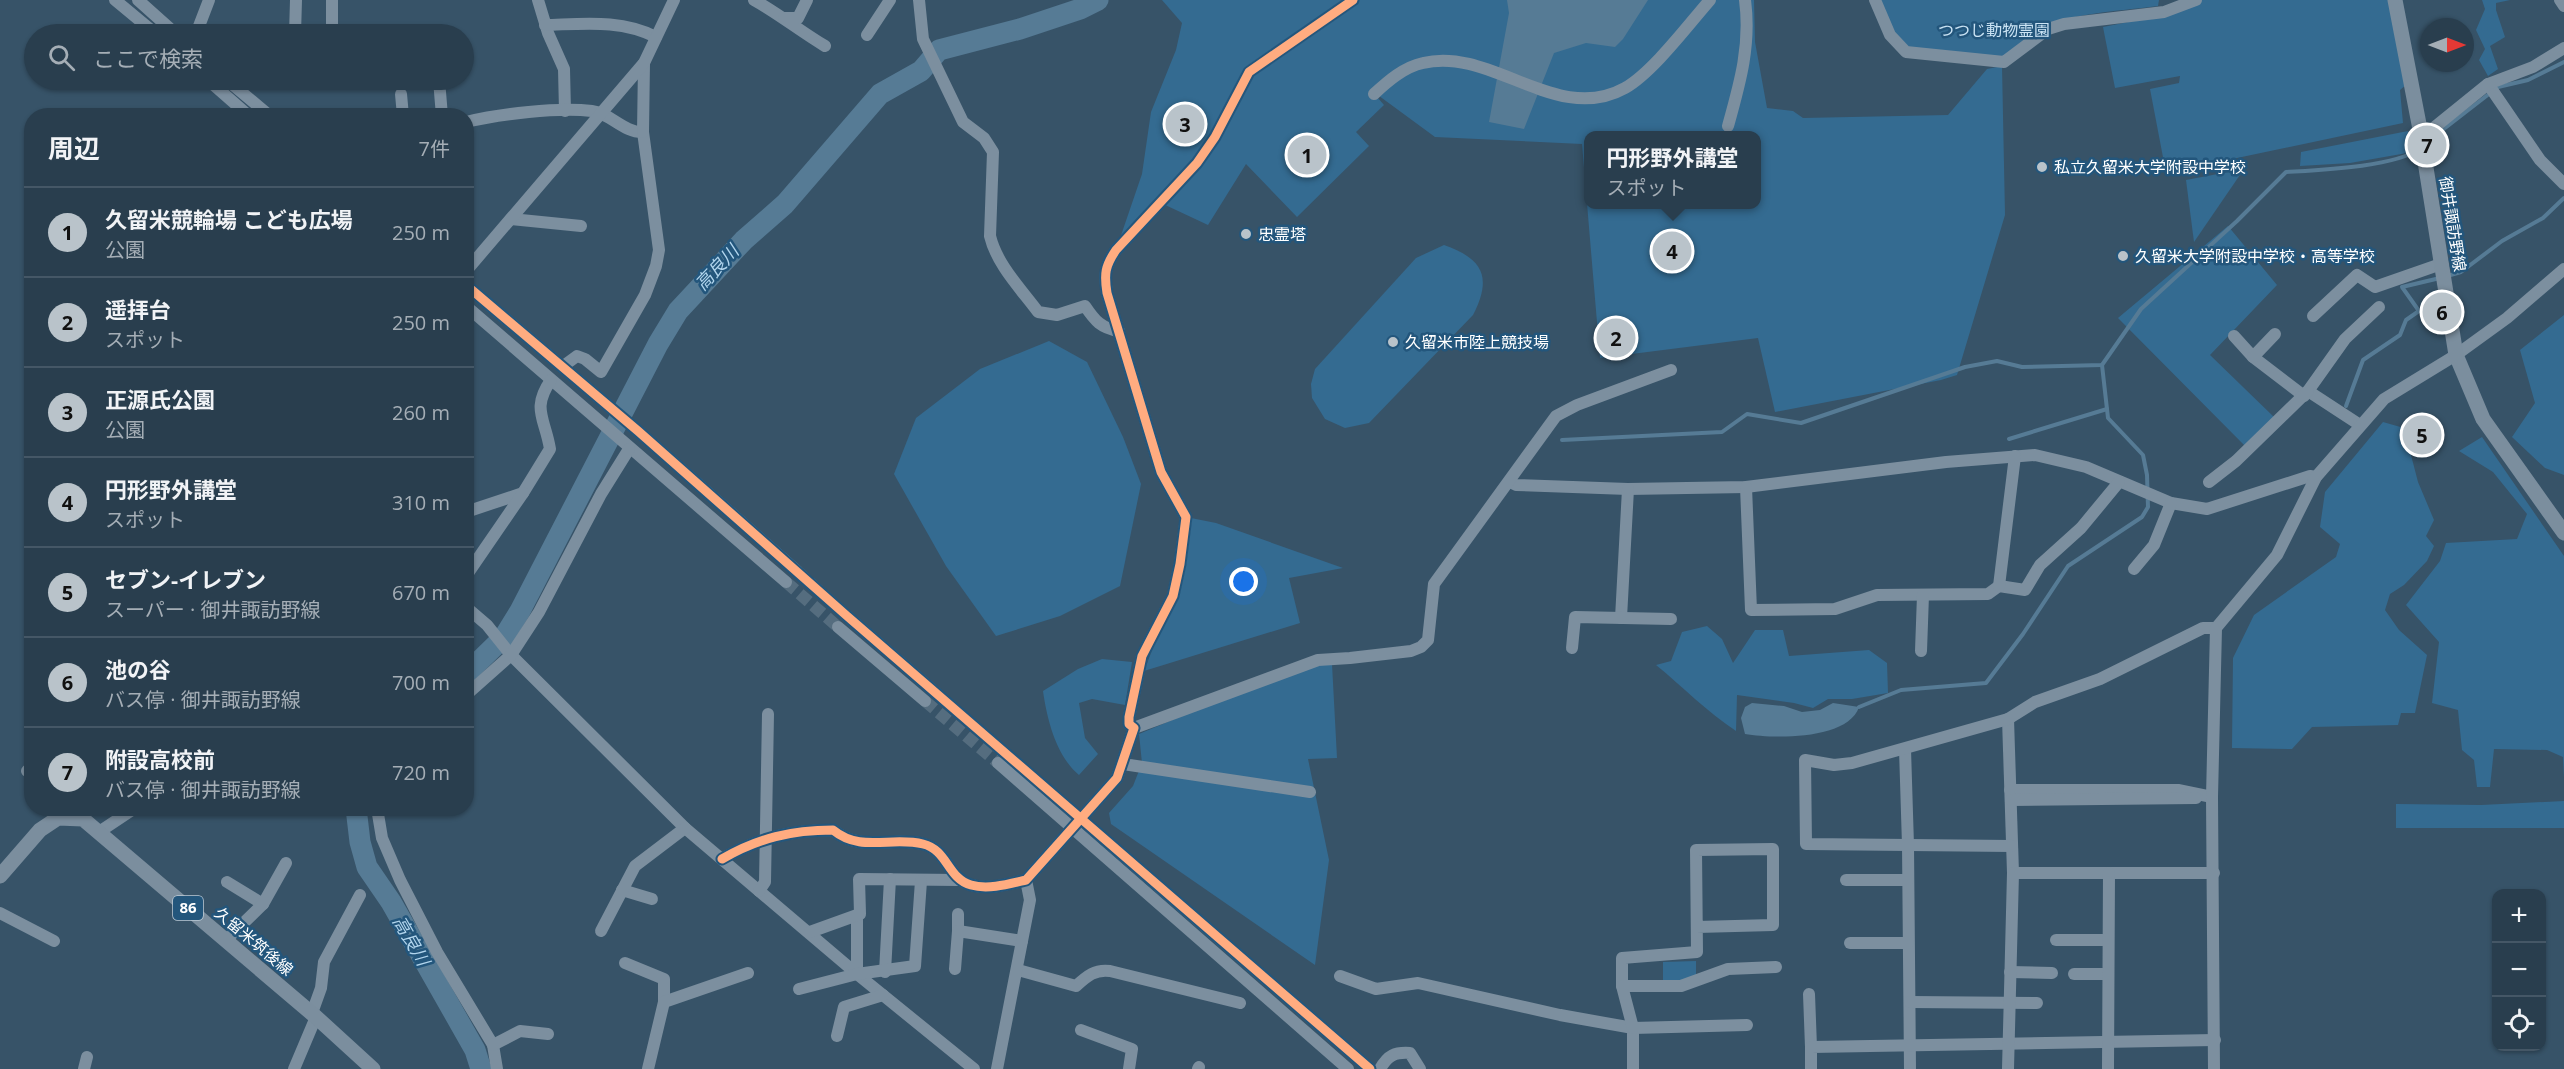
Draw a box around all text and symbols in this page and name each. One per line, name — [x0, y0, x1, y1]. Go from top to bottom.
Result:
north arrow — [2420, 18, 2474, 72]
park label: つつじ動物霊園 — [1938, 19, 2050, 41]
search box — [24, 24, 474, 90]
icon: search — [45, 41, 78, 74]
text: ここで検索 — [93, 43, 203, 73]
pin: 3 — [1166, 102, 1204, 146]
pin: 7 — [2408, 122, 2446, 168]
text: 周辺 — [48, 130, 100, 166]
popup — [1584, 131, 1761, 209]
pin: 1 — [1288, 132, 1326, 178]
text: 7件 — [419, 135, 450, 162]
text: 円形野外講堂 — [1606, 142, 1739, 172]
place label: 私立久留米大学附設中学校 — [2054, 156, 2246, 178]
marker: 私立久留米大学附設中学校 — [2035, 160, 2049, 174]
text: スポット — [1606, 174, 1686, 201]
street label: 御井諏訪野線 — [2435, 175, 2471, 273]
text: 久留米競輪場 こども広場 — [105, 204, 353, 234]
text: 1 — [62, 219, 73, 246]
text: 250 m — [392, 219, 450, 246]
place label: 忠霊塔 — [1258, 223, 1306, 245]
marker: 忠霊塔 — [1239, 227, 1253, 241]
pin: 4 — [1652, 228, 1692, 274]
text: 公園 — [105, 236, 145, 263]
water label: 高良川 — [689, 238, 745, 295]
place label: 久留米大学附設中学校・高等学校 — [2135, 245, 2375, 267]
marker: 久留米大学附設中学校・高等学校 — [2116, 249, 2130, 263]
pin: 6 — [2422, 290, 2462, 334]
text: 遥拝台 — [105, 294, 171, 324]
text: 2 — [62, 309, 73, 336]
text: 250 m — [392, 309, 450, 336]
pin: 2 — [1596, 316, 1636, 360]
text: スポット — [105, 326, 185, 353]
place label: 久留米市陸上競技場 — [1405, 331, 1549, 353]
marker: 久留米市陸上競技場 — [1386, 335, 1400, 349]
text: 正源氏公園 — [105, 384, 215, 414]
text: 3 — [62, 399, 73, 426]
text: 260 m — [392, 399, 450, 426]
pin: 5 — [2402, 412, 2442, 458]
text: 公園 — [105, 416, 145, 443]
text: 円形野外講堂 — [105, 474, 237, 504]
text: 4 — [62, 489, 73, 516]
text: 310 m — [392, 489, 450, 516]
text: スポット — [105, 506, 185, 533]
text: セブン-イレブン — [105, 564, 266, 594]
your location — [1229, 567, 1258, 596]
text: 5 — [62, 579, 73, 606]
text: 670 m — [392, 579, 450, 606]
text: スーパー · 御井諏訪野線 — [105, 596, 320, 623]
text: 池の谷 — [105, 654, 171, 684]
text: 6 — [62, 669, 73, 696]
text: 700 m — [392, 669, 450, 696]
text: バス停 · 御井諏訪野線 — [105, 686, 301, 713]
text: 附設高校前 — [105, 744, 215, 774]
text: 7 — [62, 759, 73, 786]
text: 720 m — [392, 759, 450, 786]
text: バス停 · 御井諏訪野線 — [105, 776, 301, 803]
map controls — [2492, 889, 2546, 1051]
button: + — [2492, 889, 2546, 943]
road number: 86 — [173, 896, 203, 920]
street label: 久留米筑後線 — [210, 902, 298, 980]
water label: 高良川 — [388, 911, 437, 972]
button: − — [2492, 943, 2546, 997]
button: locate — [2492, 997, 2546, 1051]

